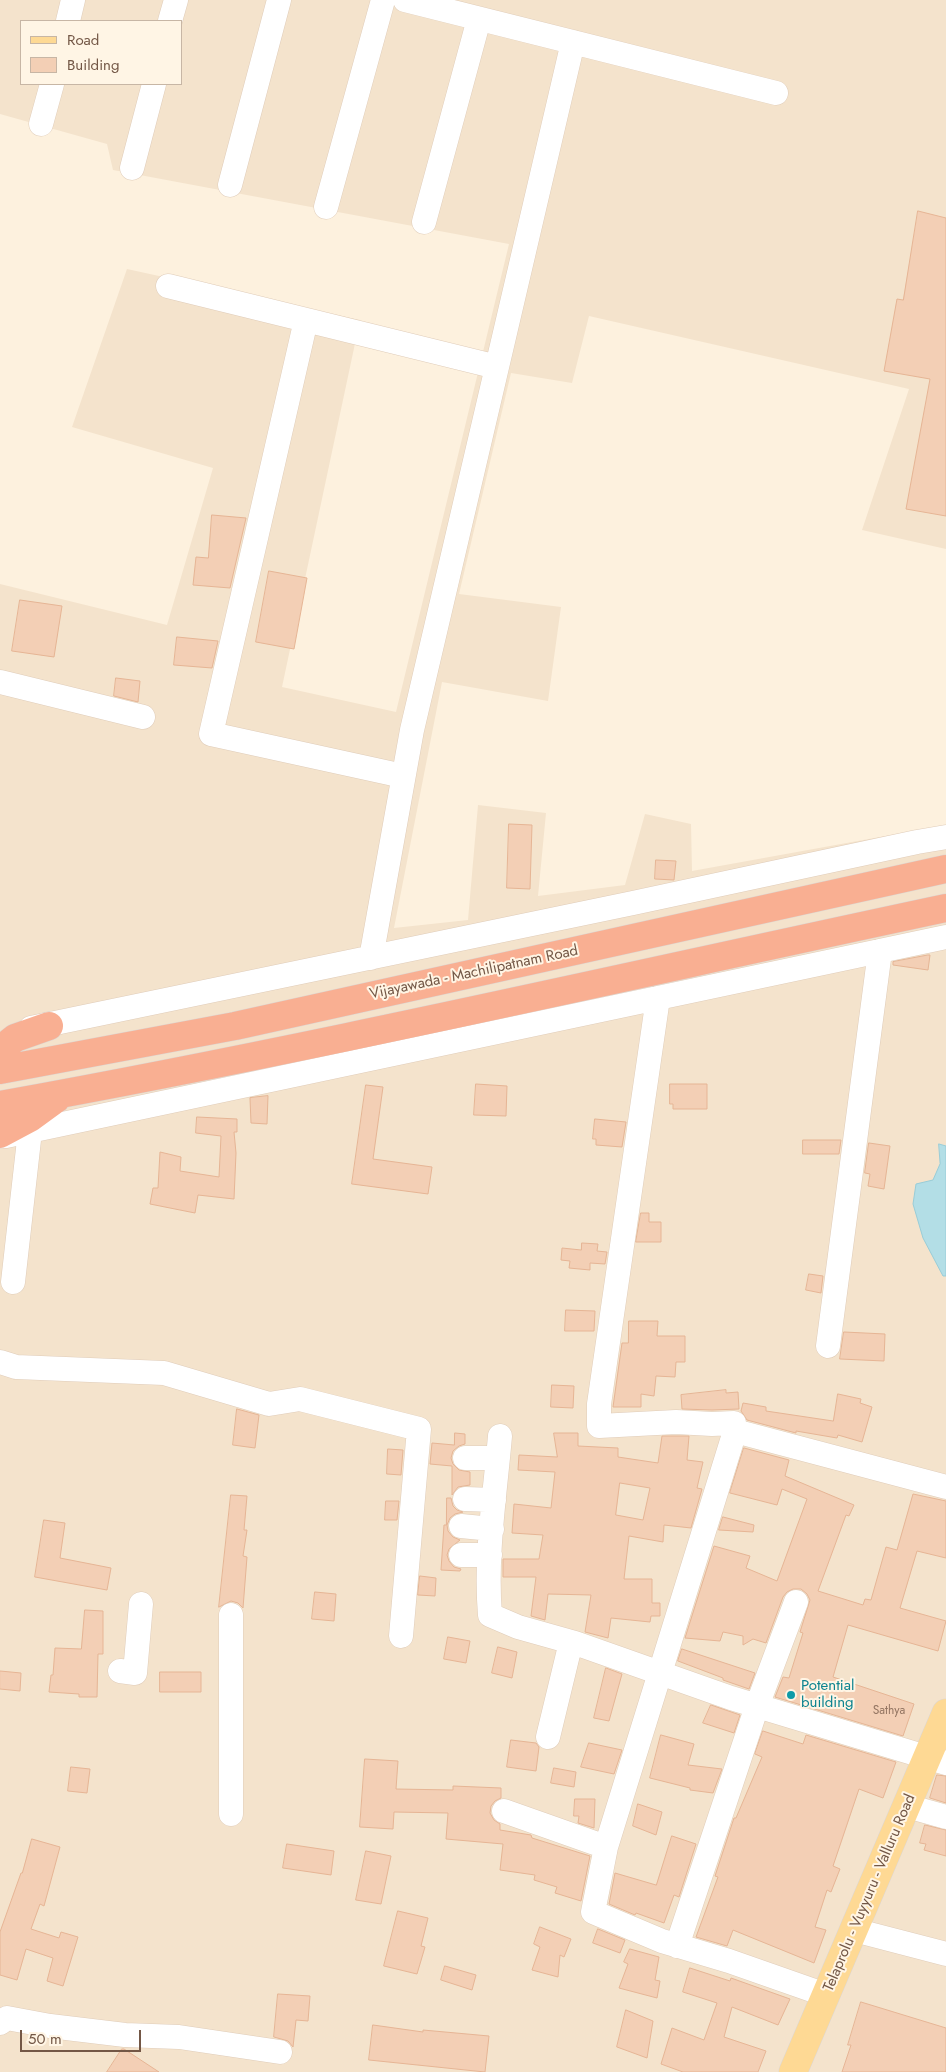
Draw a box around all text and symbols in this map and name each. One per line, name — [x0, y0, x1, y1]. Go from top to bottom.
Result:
legend — [20, 20, 182, 85]
text: Road — [67, 29, 99, 51]
text: Building — [67, 54, 119, 76]
street label: Vijayawada - Machilipatnam Road — [368, 942, 580, 1004]
place label: Potential building — [801, 1677, 854, 1712]
marker: Potential building — [785, 1689, 797, 1701]
house number: Sathya — [873, 1704, 905, 1718]
street label: Telaprolu - Vuyyuru - Valluru Road — [820, 1792, 920, 1994]
scale bar — [22, 2020, 144, 2052]
text: 50 m — [28, 2028, 62, 2050]

